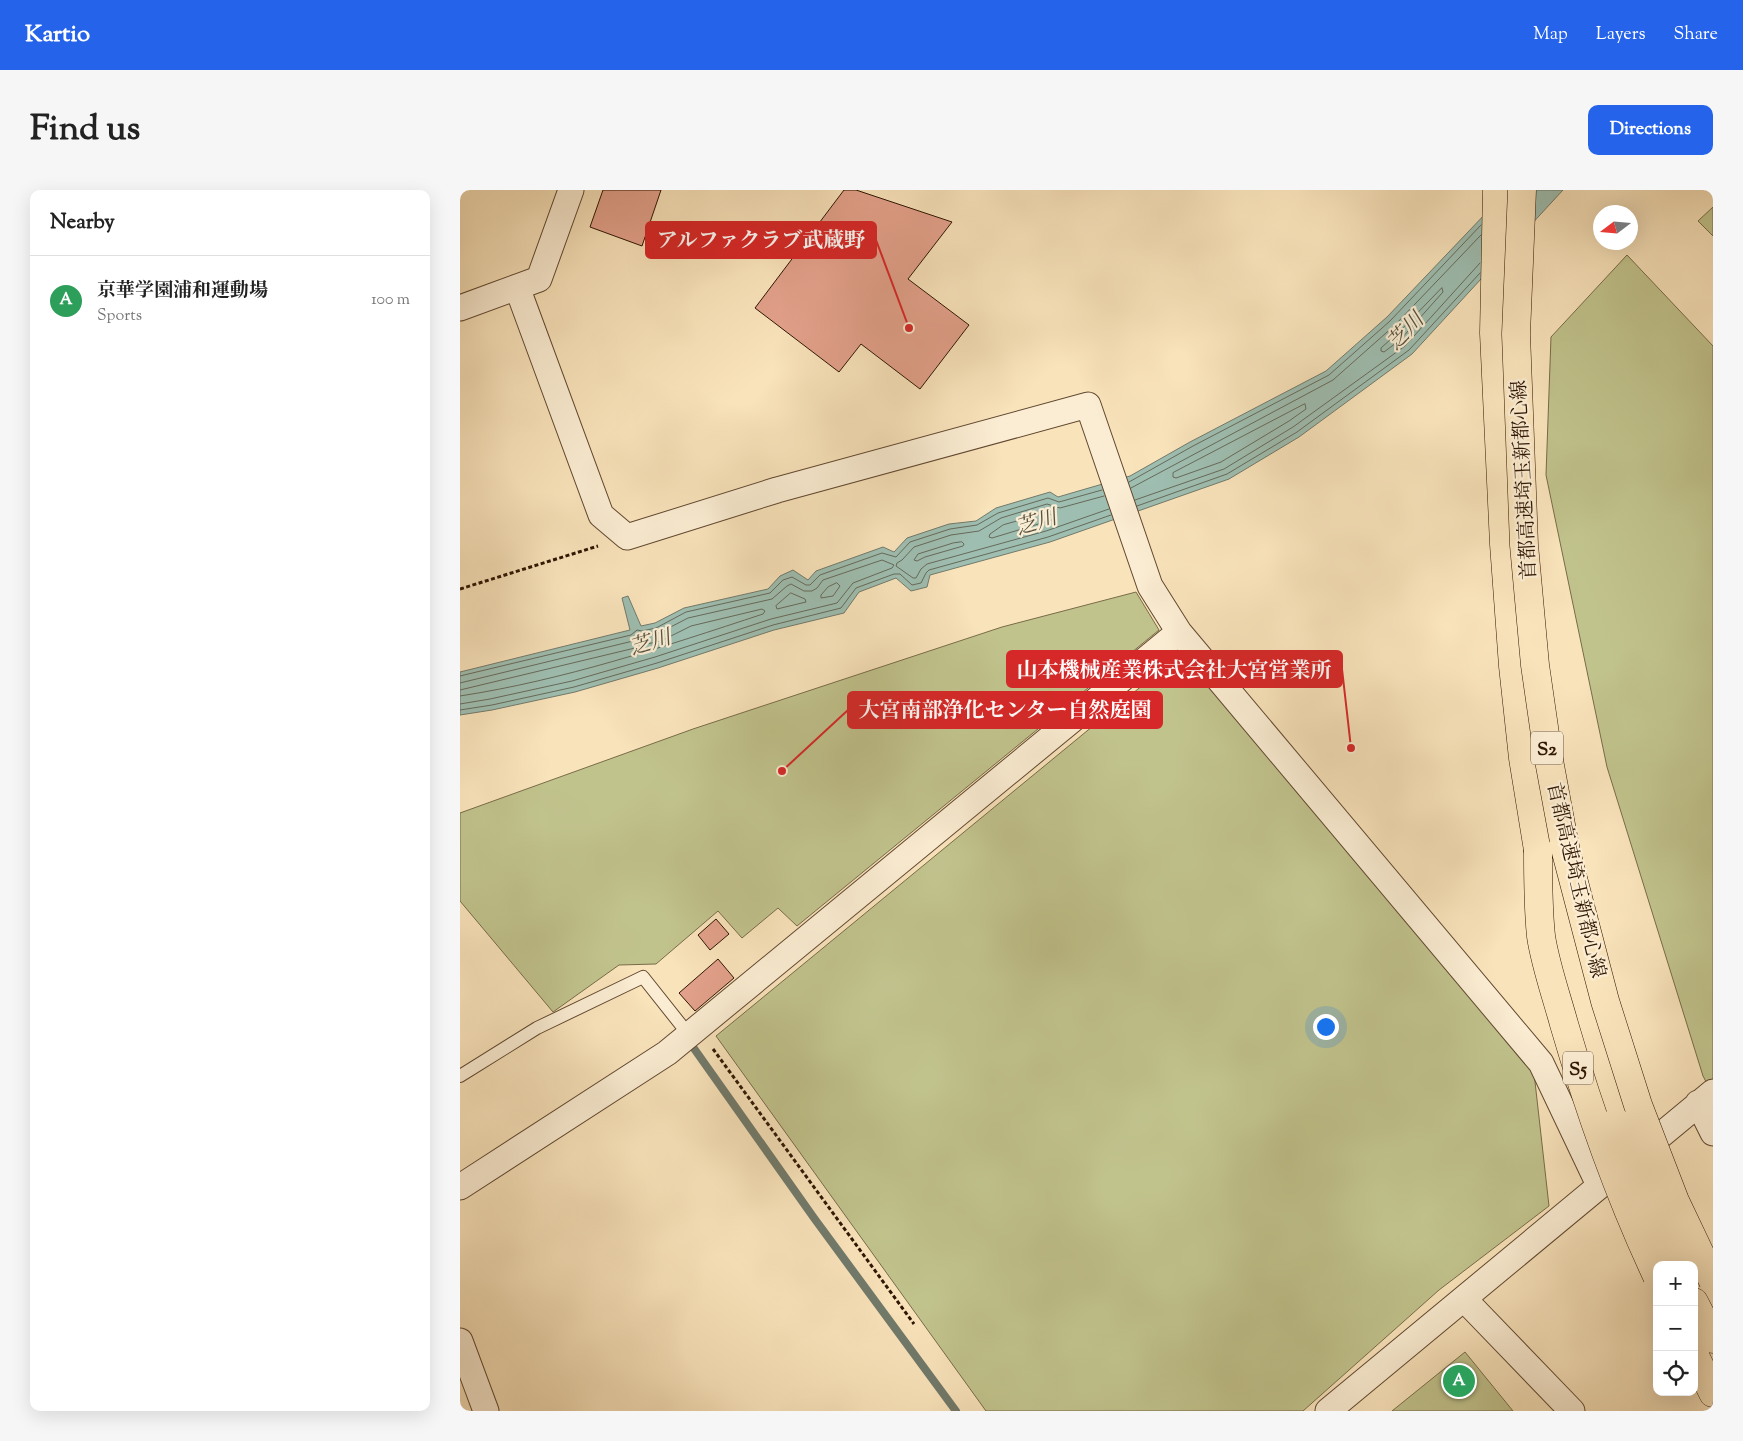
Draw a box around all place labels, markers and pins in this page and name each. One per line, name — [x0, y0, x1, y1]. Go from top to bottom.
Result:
callout: アルファクラブ武蔵野 — [646, 222, 876, 258]
callout: 山本機械産業株式会社大宮営業所 — [1007, 651, 1342, 687]
callout: 大宮南部浄化センター自然庭園 — [848, 692, 1162, 728]
pin: A — [1443, 1362, 1475, 1400]

